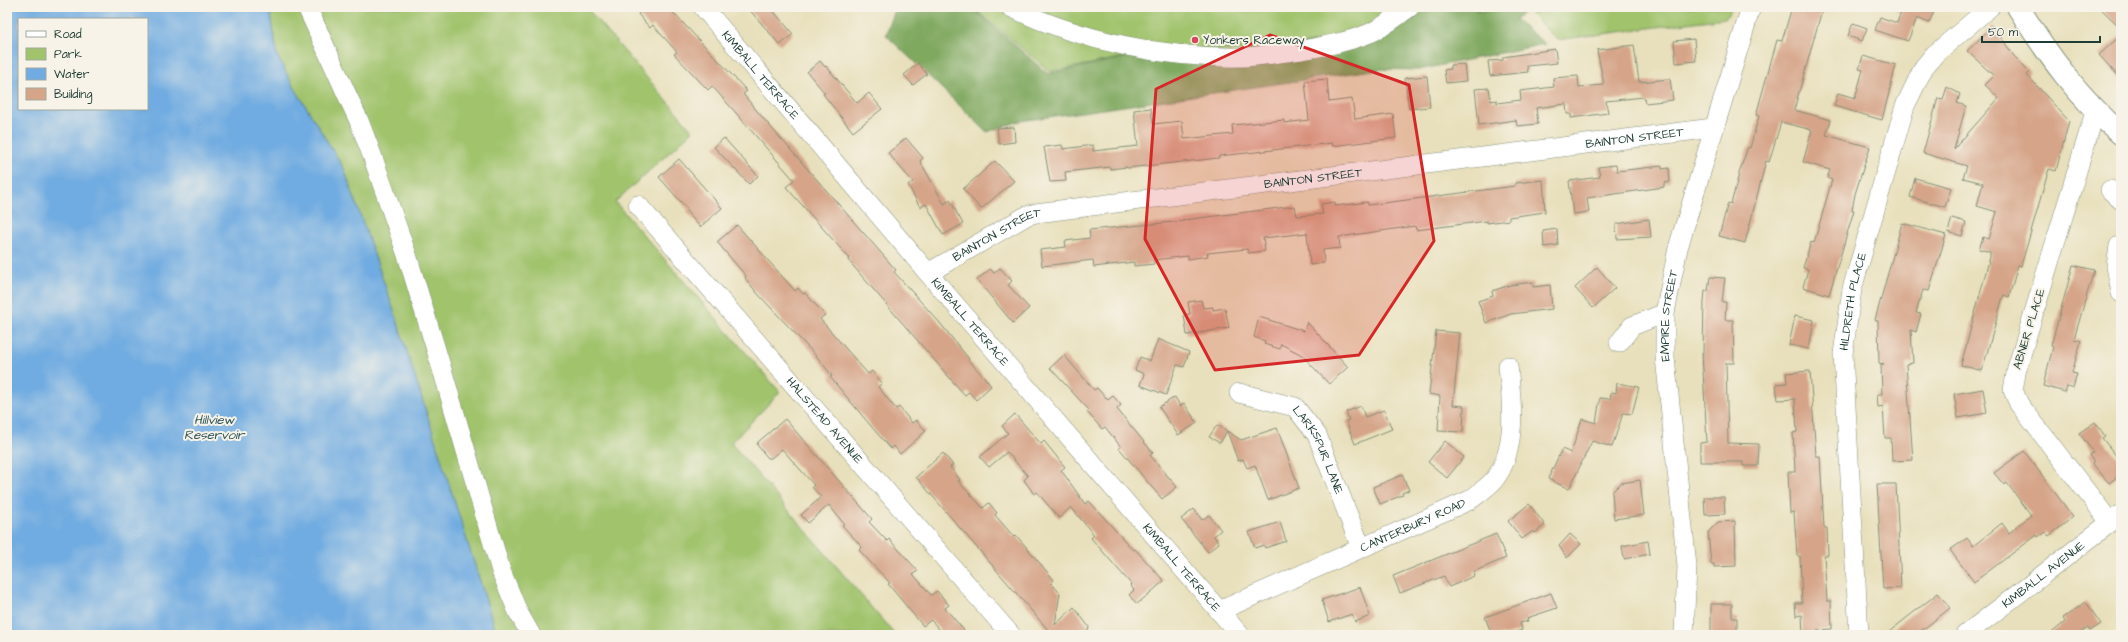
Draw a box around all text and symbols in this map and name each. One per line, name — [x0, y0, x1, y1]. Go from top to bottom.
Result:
legend — [18, 18, 148, 110]
scale bar — [1982, 18, 2100, 44]
text: 50 m — [1988, 24, 2019, 41]
text: Road — [54, 26, 82, 43]
street label: KIMBALL TERRACE — [718, 27, 803, 123]
place label: Yonkers Raceway — [1203, 32, 1305, 50]
marker: Yonkers Raceway — [1190, 35, 1200, 45]
text: Park — [54, 46, 82, 63]
text: Water — [54, 66, 90, 83]
text: Building — [54, 86, 92, 104]
street label: BAINTON STREET — [1584, 123, 1685, 152]
street label: BAINTON STREET — [1263, 164, 1364, 193]
street label: BAINTON STREET — [949, 204, 1042, 265]
street label: HILDRETH PLACE — [1835, 250, 1871, 351]
street label: EMPIRE STREET — [1656, 268, 1682, 362]
street label: KIMBALL TERRACE — [927, 274, 1013, 370]
street label: ABNER PLACE — [2009, 287, 2049, 371]
street label: HALSTEAD AVENUE — [782, 373, 867, 467]
street label: LARKSPUR LANE — [1288, 402, 1348, 496]
water label: Hillview Reservoir — [184, 411, 246, 444]
street label: CANTERBURY ROAD — [1357, 494, 1469, 556]
street label: KIMBALL TERRACE — [1139, 520, 1225, 615]
street label: KIMBALL AVENUE — [1998, 537, 2088, 612]

